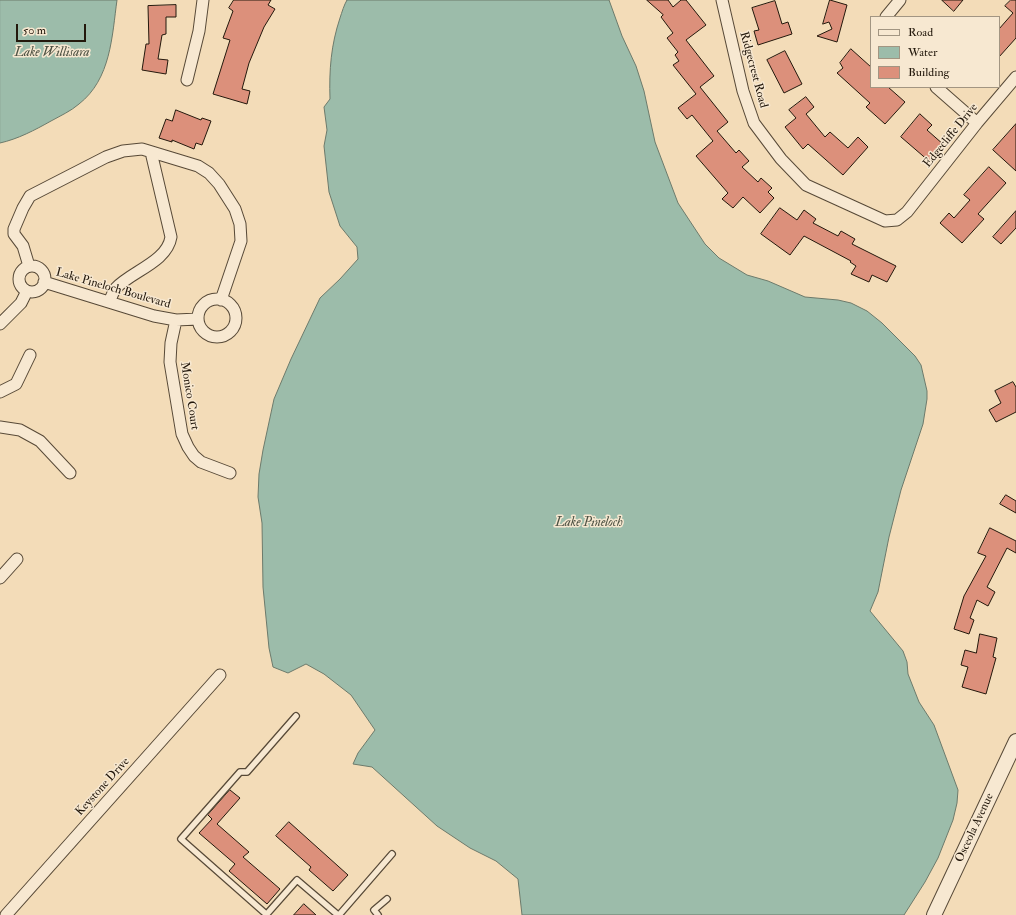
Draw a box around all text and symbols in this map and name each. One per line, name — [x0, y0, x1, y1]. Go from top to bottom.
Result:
scale bar — [18, 16, 88, 42]
legend — [870, 16, 1000, 88]
text: 50 m — [23, 23, 46, 38]
text: Road — [908, 25, 933, 40]
street label: Ridgecrest Road — [736, 30, 770, 110]
water label: Lake Willisara — [14, 45, 90, 61]
text: Water — [908, 45, 937, 60]
text: Building — [908, 65, 949, 80]
street label: Edgecliffe Drive — [921, 101, 981, 171]
street label: Lake Pineloch Boulevard — [54, 266, 172, 312]
street label: Monico Court — [177, 361, 201, 431]
water label: Lake Pineloch — [555, 515, 623, 531]
street label: Keystone Drive — [73, 755, 133, 819]
street label: Osceola Avenue — [953, 791, 997, 865]

